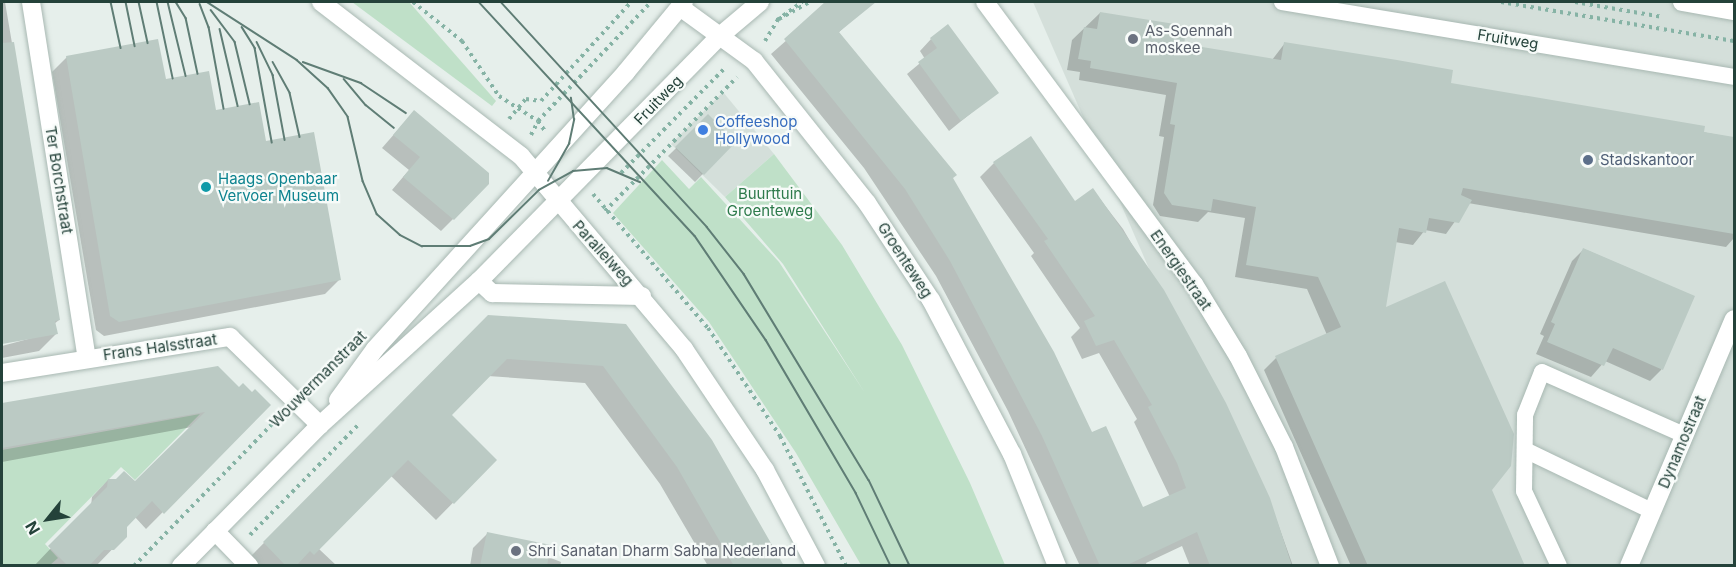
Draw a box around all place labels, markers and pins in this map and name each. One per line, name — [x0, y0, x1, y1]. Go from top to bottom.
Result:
place label: As-Soennah moskee — [1145, 21, 1233, 56]
marker: As-Soennah moskee — [1126, 32, 1140, 46]
place label: Coffeeshop Hollywood — [715, 112, 797, 147]
marker: Coffeeshop Hollywood — [696, 123, 710, 137]
place label: Stadskantoor — [1600, 151, 1694, 169]
marker: Stadskantoor — [1581, 153, 1595, 167]
place label: Haags Openbaar Vervoer Museum — [218, 169, 339, 204]
marker: Haags Openbaar Vervoer Museum — [199, 180, 213, 194]
place label: Shri Sanatan Dharm Sabha Nederland — [528, 542, 796, 560]
marker: Shri Sanatan Dharm Sabha Nederland — [509, 544, 523, 558]

